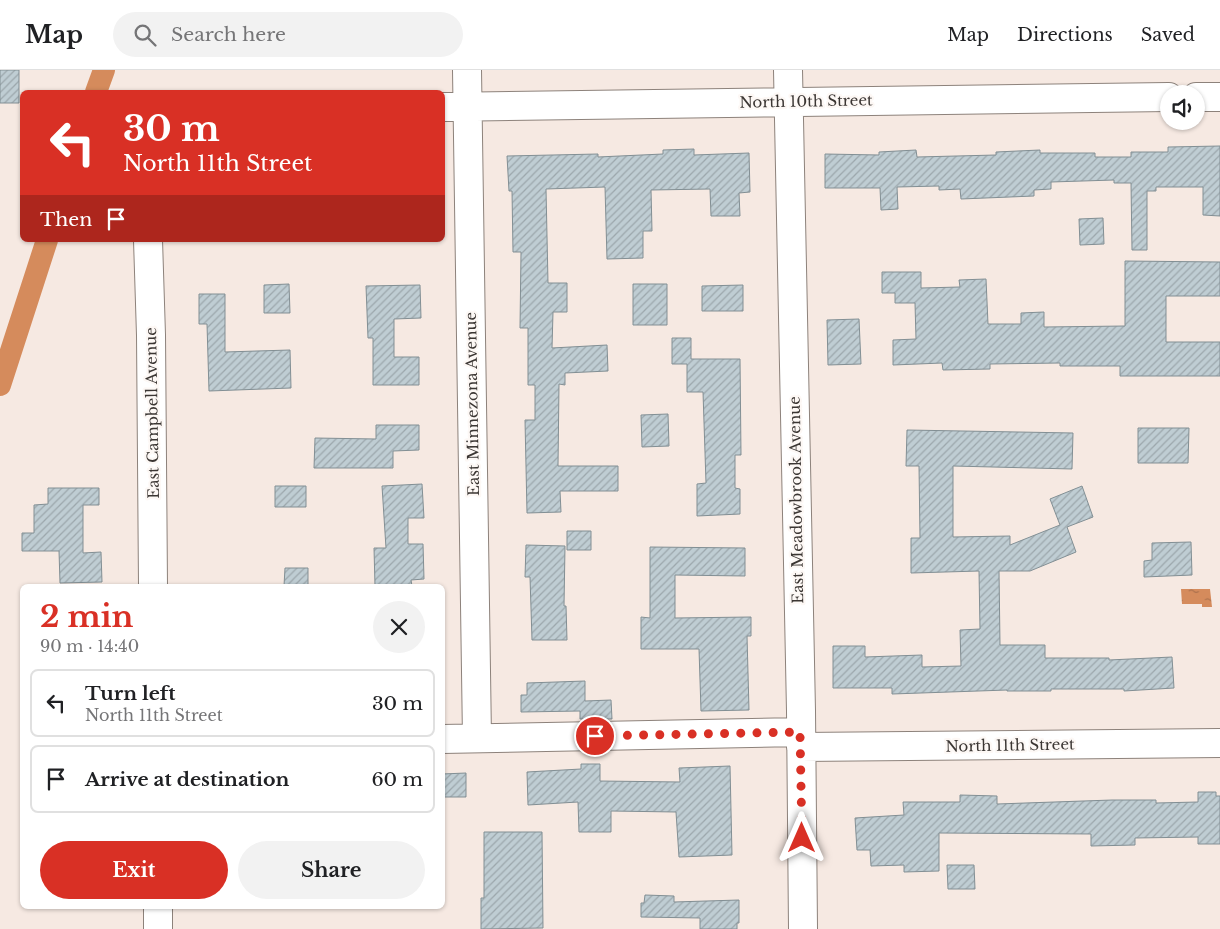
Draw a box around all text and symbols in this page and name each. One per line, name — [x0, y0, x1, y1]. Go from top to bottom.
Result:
search box — [113, 12, 463, 57]
text: Map — [25, 20, 83, 49]
icon: search — [131, 21, 159, 49]
text: Search here — [171, 23, 286, 46]
text: Map — [947, 24, 989, 46]
text: Directions — [1017, 24, 1113, 46]
text: Saved — [1141, 24, 1195, 46]
map controls — [1160, 85, 1205, 130]
button: sound — [1160, 85, 1205, 130]
street label: North 10th Street — [739, 90, 873, 112]
text: 30 m — [123, 107, 220, 150]
icon: left — [40, 110, 105, 175]
text: North 11th Street — [123, 150, 312, 177]
icon: arrive — [102, 205, 130, 233]
text: Then — [40, 208, 92, 231]
street label: East Minnezona Avenue — [461, 312, 483, 496]
street label: East Campbell Avenue — [141, 327, 163, 499]
street label: East Meadowbrook Avenue — [785, 396, 807, 604]
text: 2 min — [40, 598, 133, 635]
button: close — [373, 601, 425, 653]
text: 90 m · 14:40 — [40, 636, 139, 656]
text: Turn left — [85, 682, 176, 705]
icon: left — [42, 689, 70, 717]
text: 30 m — [372, 692, 423, 715]
text: North 11th Street — [85, 705, 223, 725]
pin — [574, 715, 616, 757]
icon: arrive — [581, 722, 609, 750]
street label: North 11th Street — [945, 734, 1075, 756]
icon: arrive — [42, 765, 70, 793]
text: Arrive at destination — [85, 768, 289, 791]
text: 60 m — [371, 768, 423, 791]
position arrow — [775, 811, 827, 863]
button: Exit — [40, 841, 228, 899]
button: Share — [238, 841, 425, 899]

